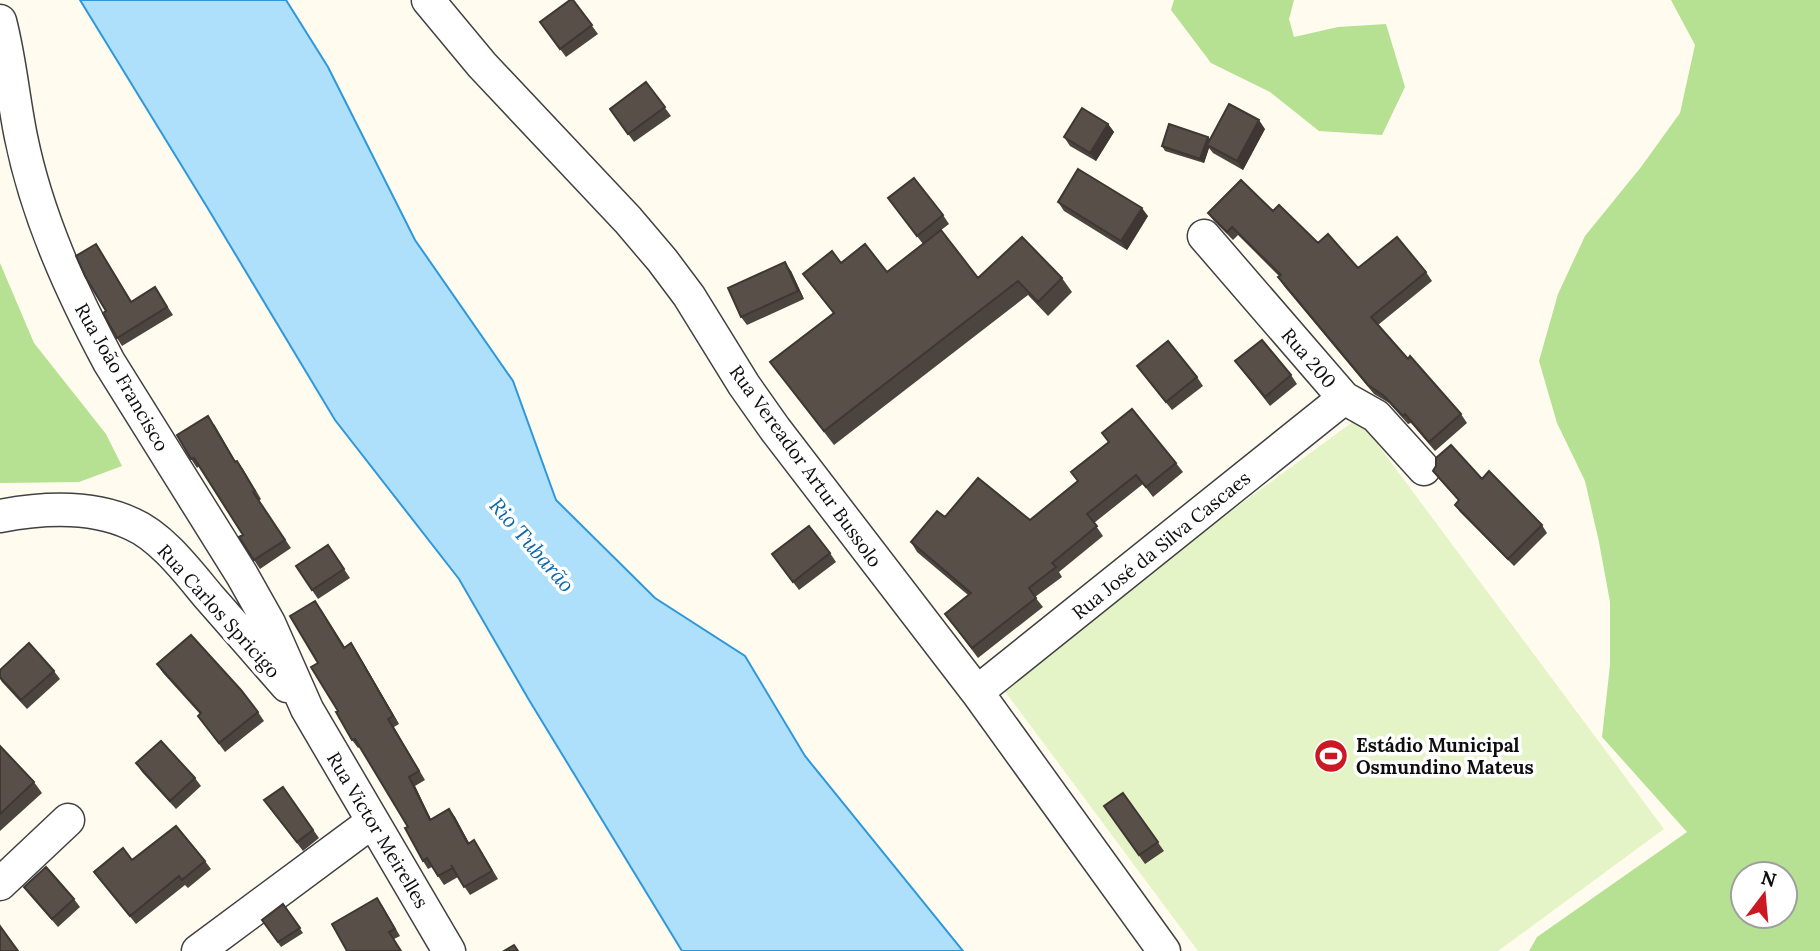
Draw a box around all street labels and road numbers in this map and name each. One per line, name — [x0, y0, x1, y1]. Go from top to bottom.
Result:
street label: Rua João Francisco — [70, 299, 174, 455]
street label: Rua 200 — [1276, 323, 1342, 393]
street label: Rua Vereador Artur Bussolo — [725, 360, 887, 572]
street label: Rua José da Silva Cascaes — [1067, 466, 1255, 624]
street label: Rua Carlos Spricigo — [153, 539, 285, 683]
street label: Rua Victor Meirelles — [322, 748, 434, 913]

